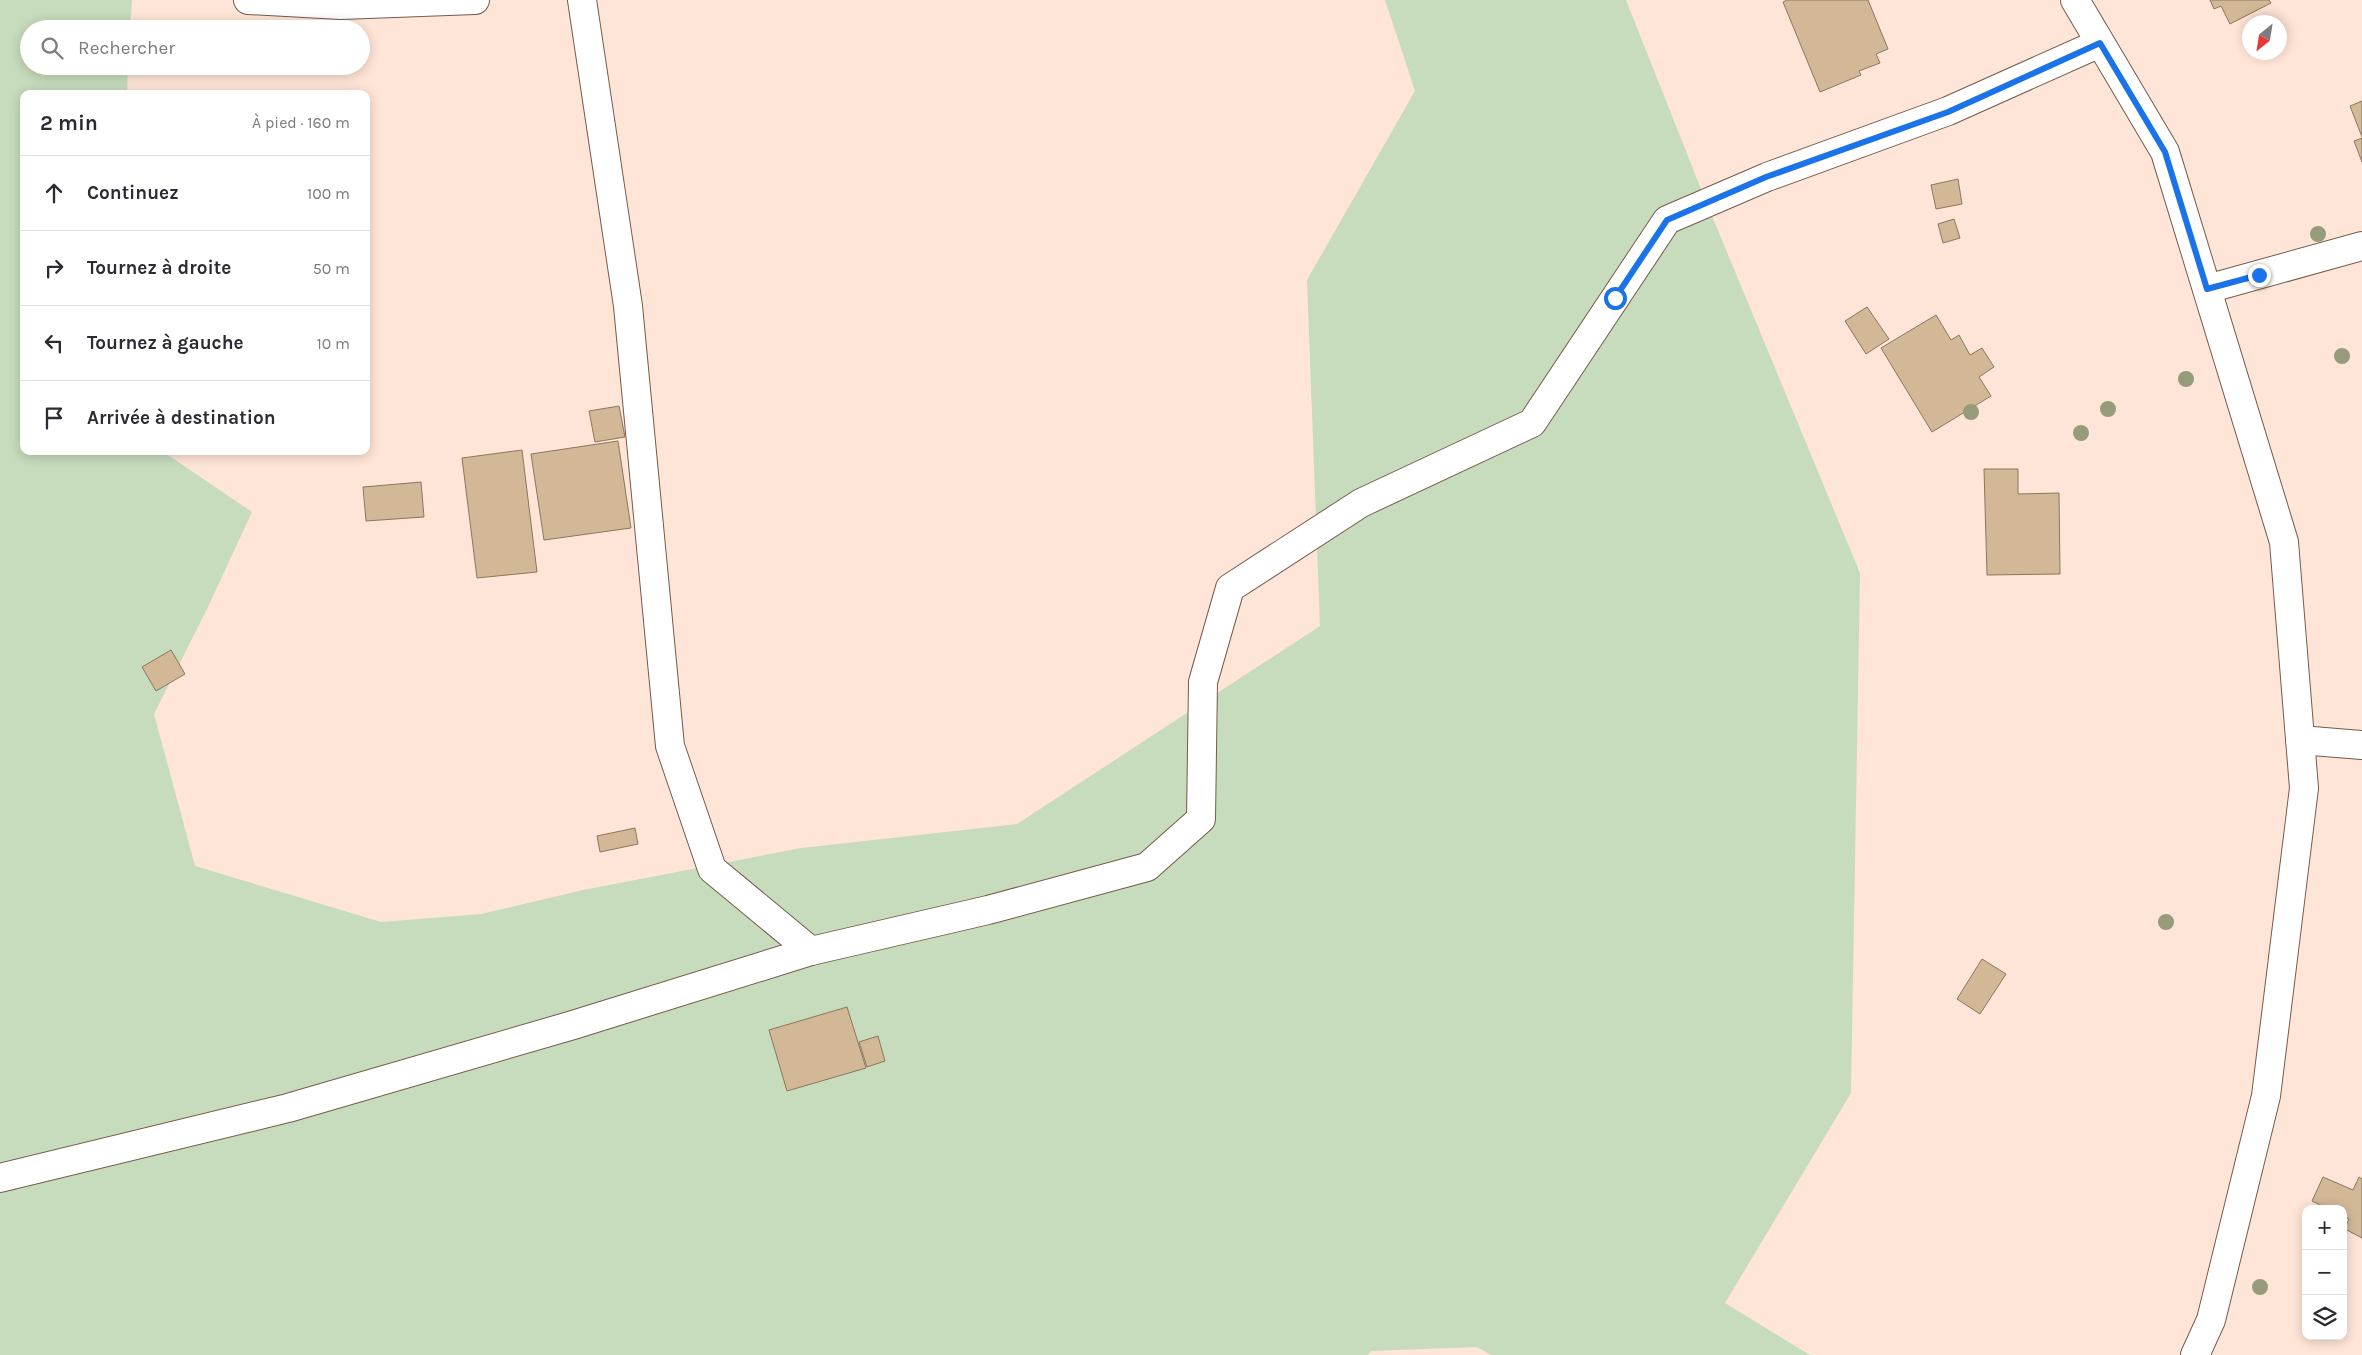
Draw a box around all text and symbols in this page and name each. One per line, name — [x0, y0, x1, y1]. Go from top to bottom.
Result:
north arrow — [2242, 15, 2287, 60]
search box — [20, 20, 370, 75]
icon: search — [38, 34, 66, 62]
text: Rechercher — [78, 37, 175, 59]
text: 2 min — [40, 111, 98, 135]
text: À pied · 160 m — [252, 113, 350, 132]
icon: ahead — [40, 179, 68, 207]
text: Continuez — [87, 182, 179, 204]
text: 100 m — [307, 184, 350, 203]
icon: right — [40, 254, 68, 282]
text: Tournez à droite — [87, 257, 231, 279]
text: 50 m — [313, 259, 350, 278]
route end — [2248, 264, 2271, 287]
route start — [1604, 287, 1627, 310]
icon: left — [40, 329, 68, 357]
text: Tournez à gauche — [87, 332, 244, 354]
text: 10 m — [316, 334, 350, 353]
icon: arrive — [40, 404, 68, 432]
text: Arrivée à destination — [87, 407, 276, 429]
map controls — [2302, 1205, 2347, 1340]
button: + — [2302, 1205, 2347, 1250]
button: − — [2302, 1250, 2347, 1295]
button: layers — [2302, 1295, 2347, 1340]

